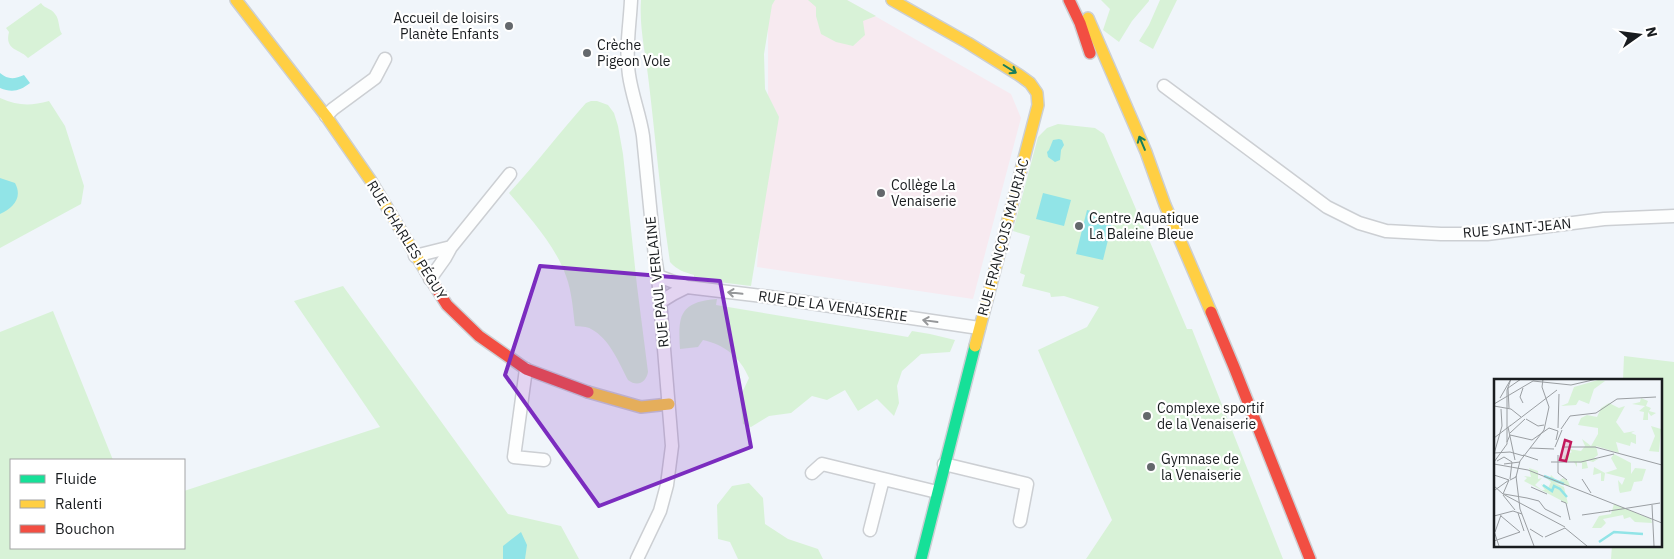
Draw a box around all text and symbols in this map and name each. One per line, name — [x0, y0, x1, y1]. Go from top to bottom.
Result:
place label: Accueil de loisirs Planète Enfants — [393, 9, 499, 43]
north arrow — [1614, 10, 1664, 60]
marker: Accueil de loisirs Planète Enfants — [503, 20, 515, 32]
text: N — [1642, 25, 1662, 39]
place label: Crèche Pigeon Vole — [597, 36, 671, 70]
marker: Crèche Pigeon Vole — [581, 47, 593, 59]
one-way arrow — [1002, 64, 1016, 74]
one-way arrow — [1137, 136, 1147, 151]
street label: RUE FRANÇOIS MAURIAC — [973, 156, 1033, 318]
place label: Collège La Venaiserie — [891, 176, 957, 210]
street label: RUE CHARLES PÉGUY — [363, 177, 452, 303]
marker: Collège La Venaiserie — [875, 187, 887, 199]
place label: Centre Aquatique La Baleine Bleue — [1089, 209, 1199, 243]
street label: RUE SAINT-JEAN — [1462, 214, 1572, 242]
street label: RUE PAUL VERLAINE — [641, 216, 673, 348]
marker: Centre Aquatique La Baleine Bleue — [1073, 220, 1085, 232]
street label: RUE DE LA VENAISERIE — [757, 287, 909, 325]
one-way arrow — [727, 288, 743, 298]
one-way arrow — [923, 315, 939, 325]
inset map — [1494, 379, 1662, 546]
place label: Complexe sportif de la Venaiserie — [1157, 399, 1265, 433]
marker: Complexe sportif de la Venaiserie — [1141, 410, 1153, 422]
place label: Gymnase de la Venaiserie — [1161, 450, 1241, 484]
legend — [10, 459, 185, 549]
marker: Gymnase de la Venaiserie — [1145, 461, 1157, 473]
text: Fluide — [55, 469, 97, 488]
text: Ralenti — [55, 494, 102, 513]
text: Bouchon — [55, 519, 115, 538]

